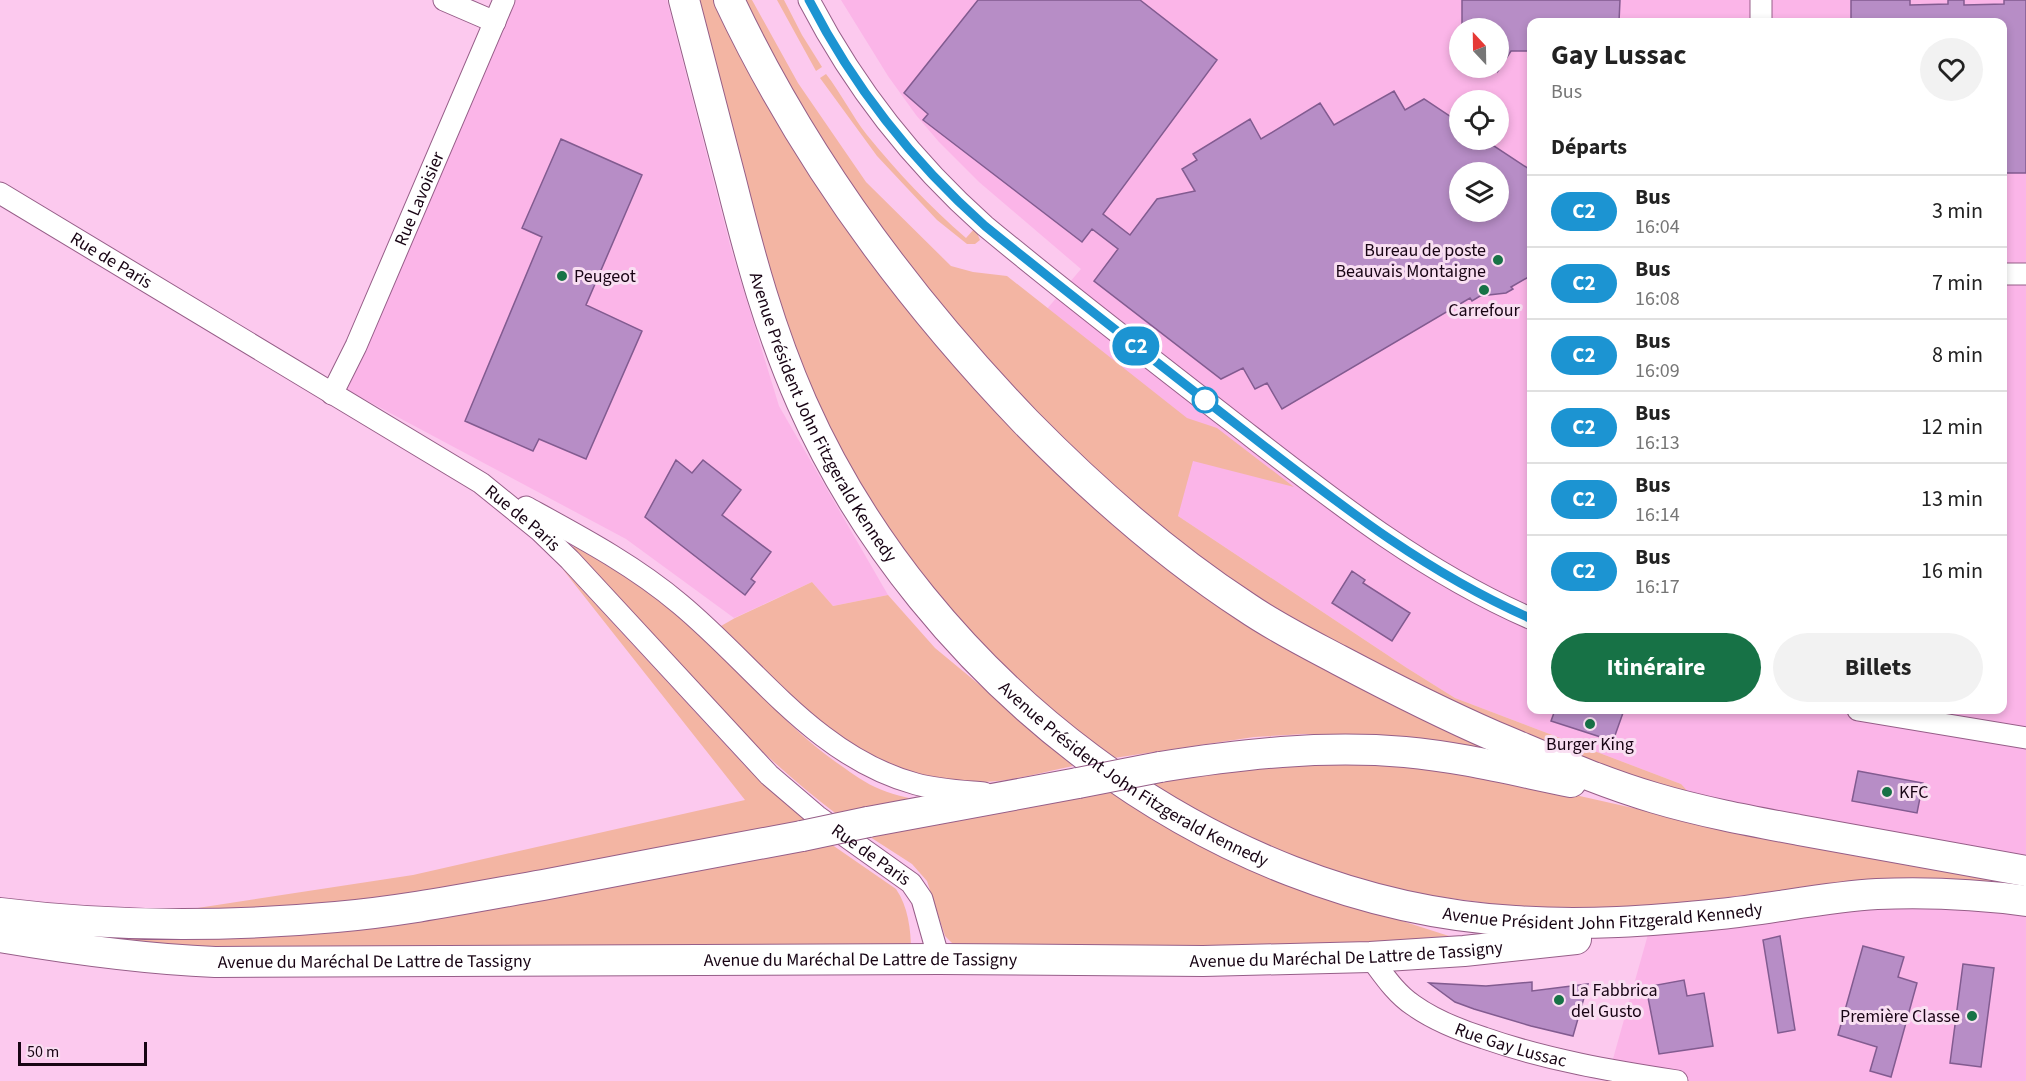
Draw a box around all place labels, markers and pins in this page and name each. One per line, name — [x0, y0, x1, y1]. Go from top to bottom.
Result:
place label: Bureau de poste Beauvais Montaigne — [1335, 238, 1486, 284]
marker: Bureau de poste Beauvais Montaigne — [1491, 253, 1505, 267]
place label: Peugeot — [574, 264, 636, 289]
marker: Peugeot — [555, 269, 569, 283]
marker: Carrefour — [1477, 283, 1491, 297]
place label: Carrefour — [1448, 298, 1520, 323]
unlabelled marker — [1192, 387, 1218, 413]
marker: Burger King — [1583, 717, 1597, 731]
place label: Burger King — [1546, 732, 1634, 757]
place label: KFC — [1899, 780, 1928, 805]
marker: KFC — [1880, 785, 1894, 799]
place label: La Fabbrica del Gusto — [1571, 978, 1657, 1024]
marker: La Fabbrica del Gusto — [1552, 993, 1566, 1007]
place label: Première Classe — [1840, 1004, 1960, 1029]
marker: Première Classe — [1965, 1009, 1979, 1023]

